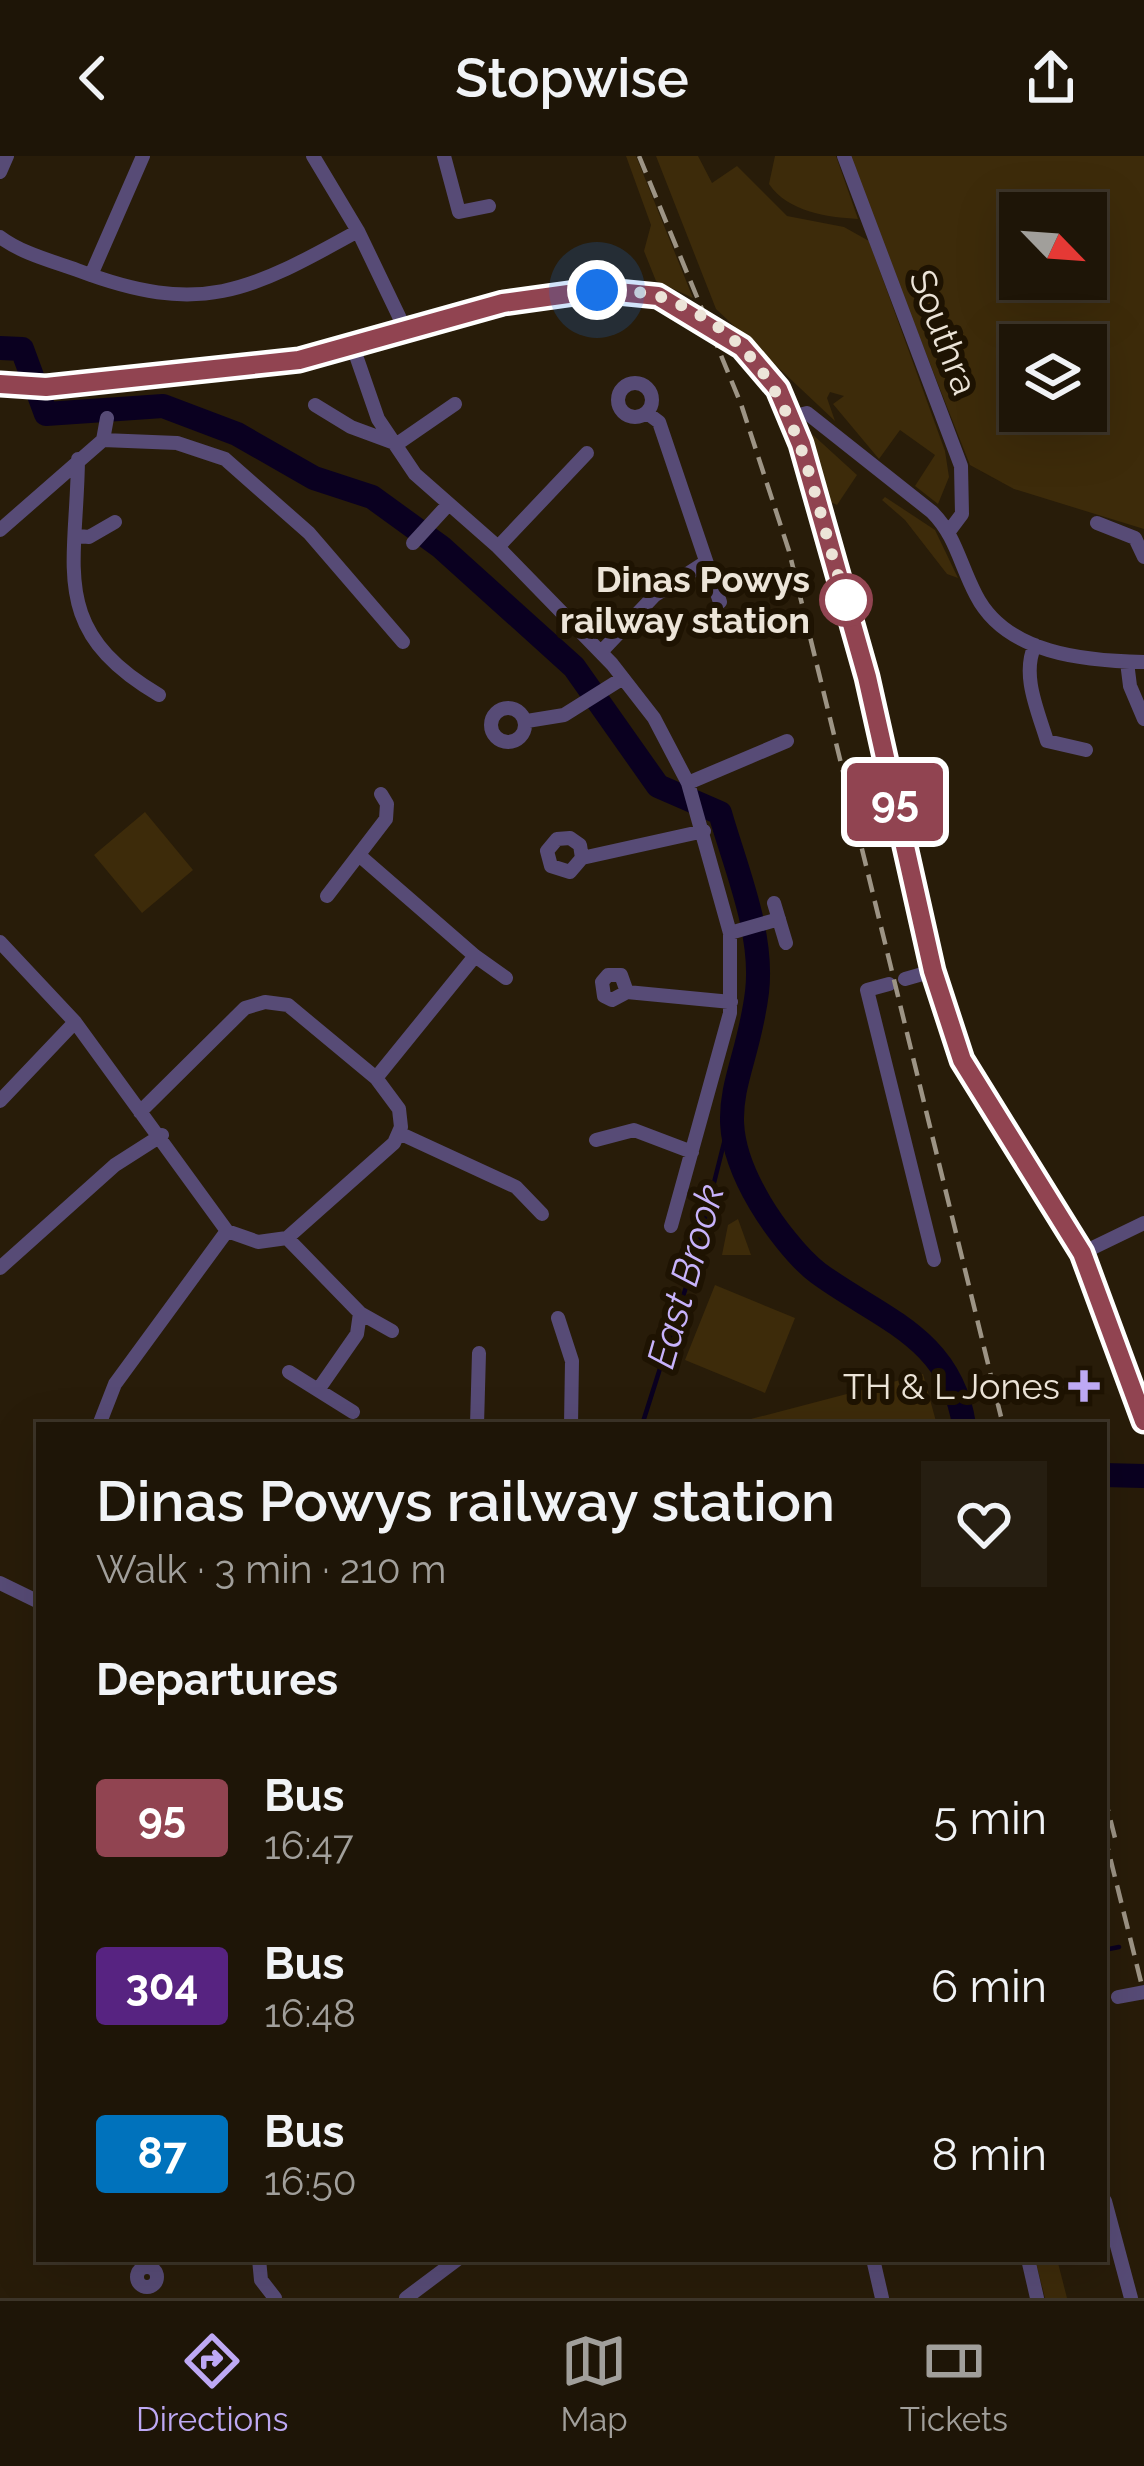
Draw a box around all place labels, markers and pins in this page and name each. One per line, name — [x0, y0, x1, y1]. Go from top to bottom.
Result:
place label: Dinas Powys railway station — [560, 558, 810, 641]
marker: Dinas Powys railway station — [821, 575, 871, 625]
place label: TH & L Jones — [843, 1365, 1060, 1407]
marker: TH & L Jones — [1071, 1373, 1097, 1399]

